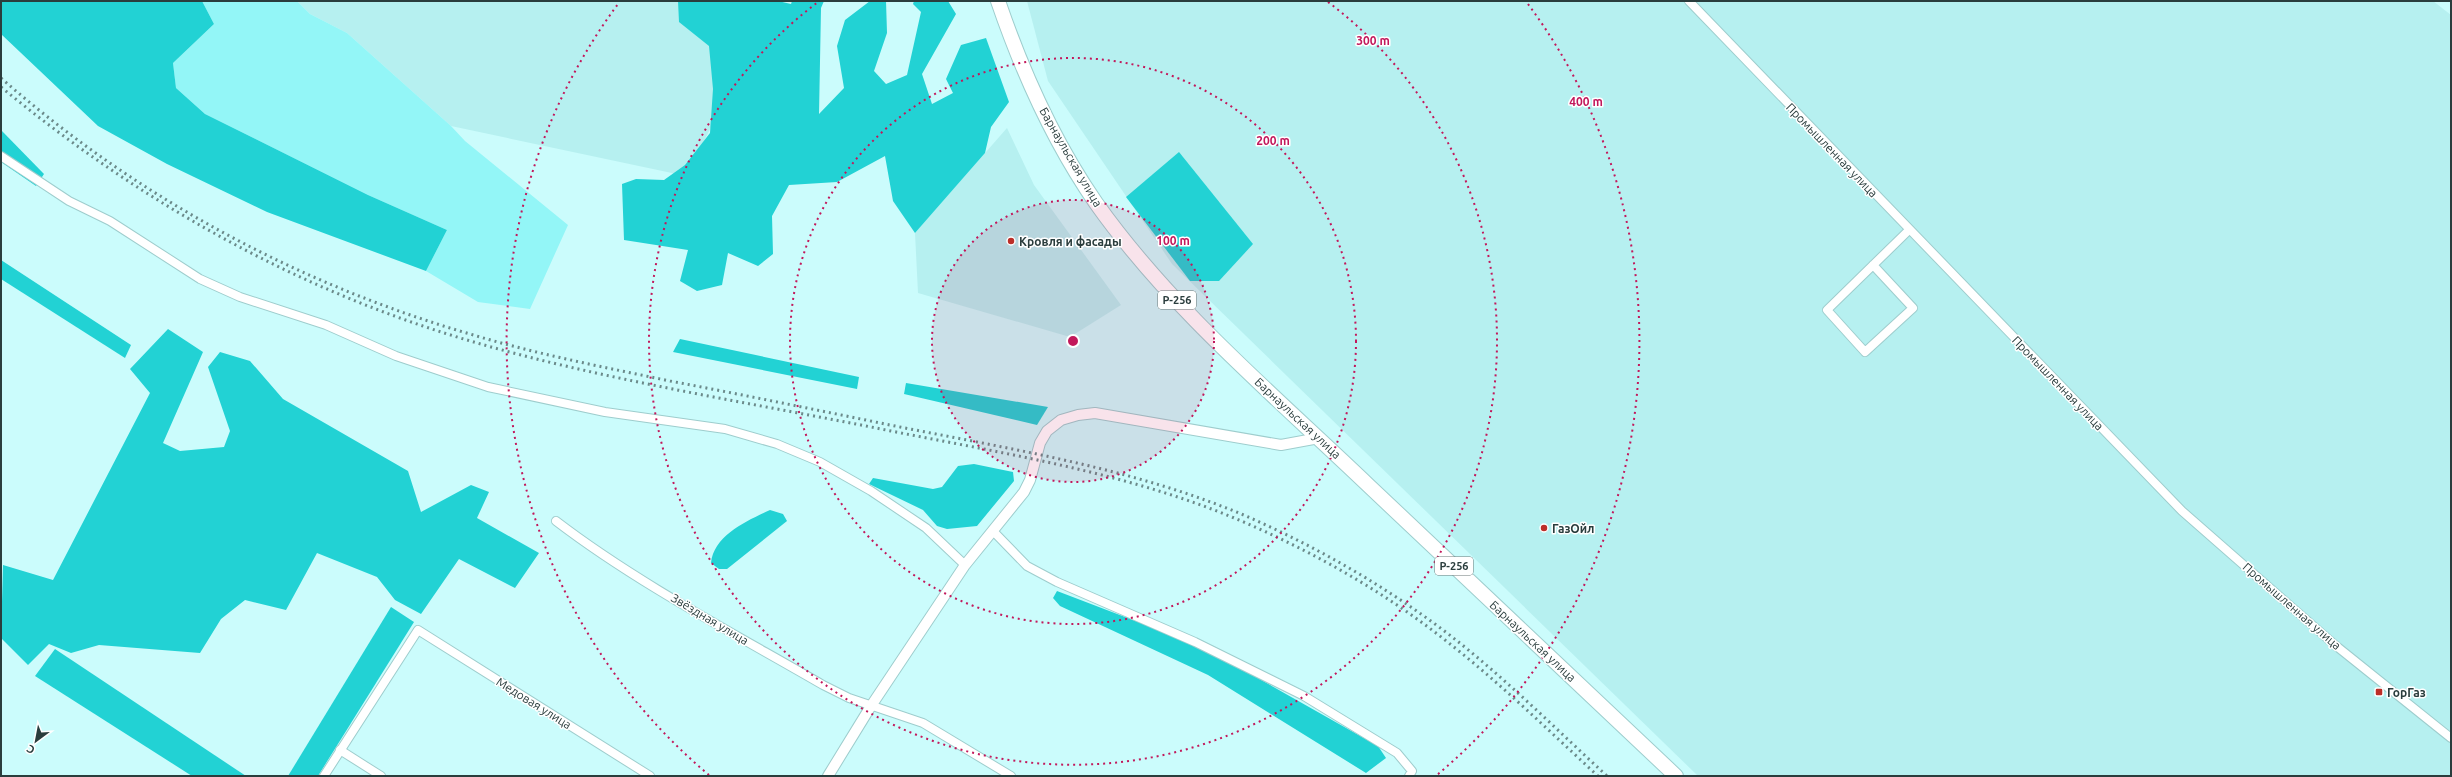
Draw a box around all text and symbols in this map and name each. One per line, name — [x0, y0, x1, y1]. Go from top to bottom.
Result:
text: 300 m — [1356, 34, 1390, 47]
text: 400 m — [1569, 95, 1603, 108]
street label: Промышленная улица — [1784, 100, 1880, 200]
street label: Барнаульская улица — [1037, 105, 1105, 209]
text: 200 m — [1256, 134, 1290, 147]
text: 100 m — [1156, 234, 1190, 247]
place label: Кровля и фасады — [1019, 235, 1122, 248]
marker: Кровля и фасады — [1006, 236, 1016, 246]
road number: Р-256 — [1158, 291, 1196, 309]
street label: Промышленная улица — [2010, 333, 2106, 433]
centre of rings — [1066, 334, 1080, 348]
street label: Барнаульская улица — [1252, 375, 1344, 461]
place label: ГазОйл — [1552, 522, 1595, 535]
marker: ГазОйл — [1539, 523, 1549, 533]
road number: Р-256 — [1435, 557, 1473, 575]
street label: Промышленная улица — [2240, 560, 2344, 652]
street label: Звёздная улица — [669, 591, 751, 647]
street label: Барнаульская улица — [1487, 598, 1579, 684]
street label: Медовая улица — [494, 675, 574, 731]
place label: ГорГаз — [2387, 686, 2426, 699]
marker: ГорГаз — [2374, 687, 2384, 697]
north arrow — [16, 721, 56, 761]
text: С — [25, 743, 37, 756]

